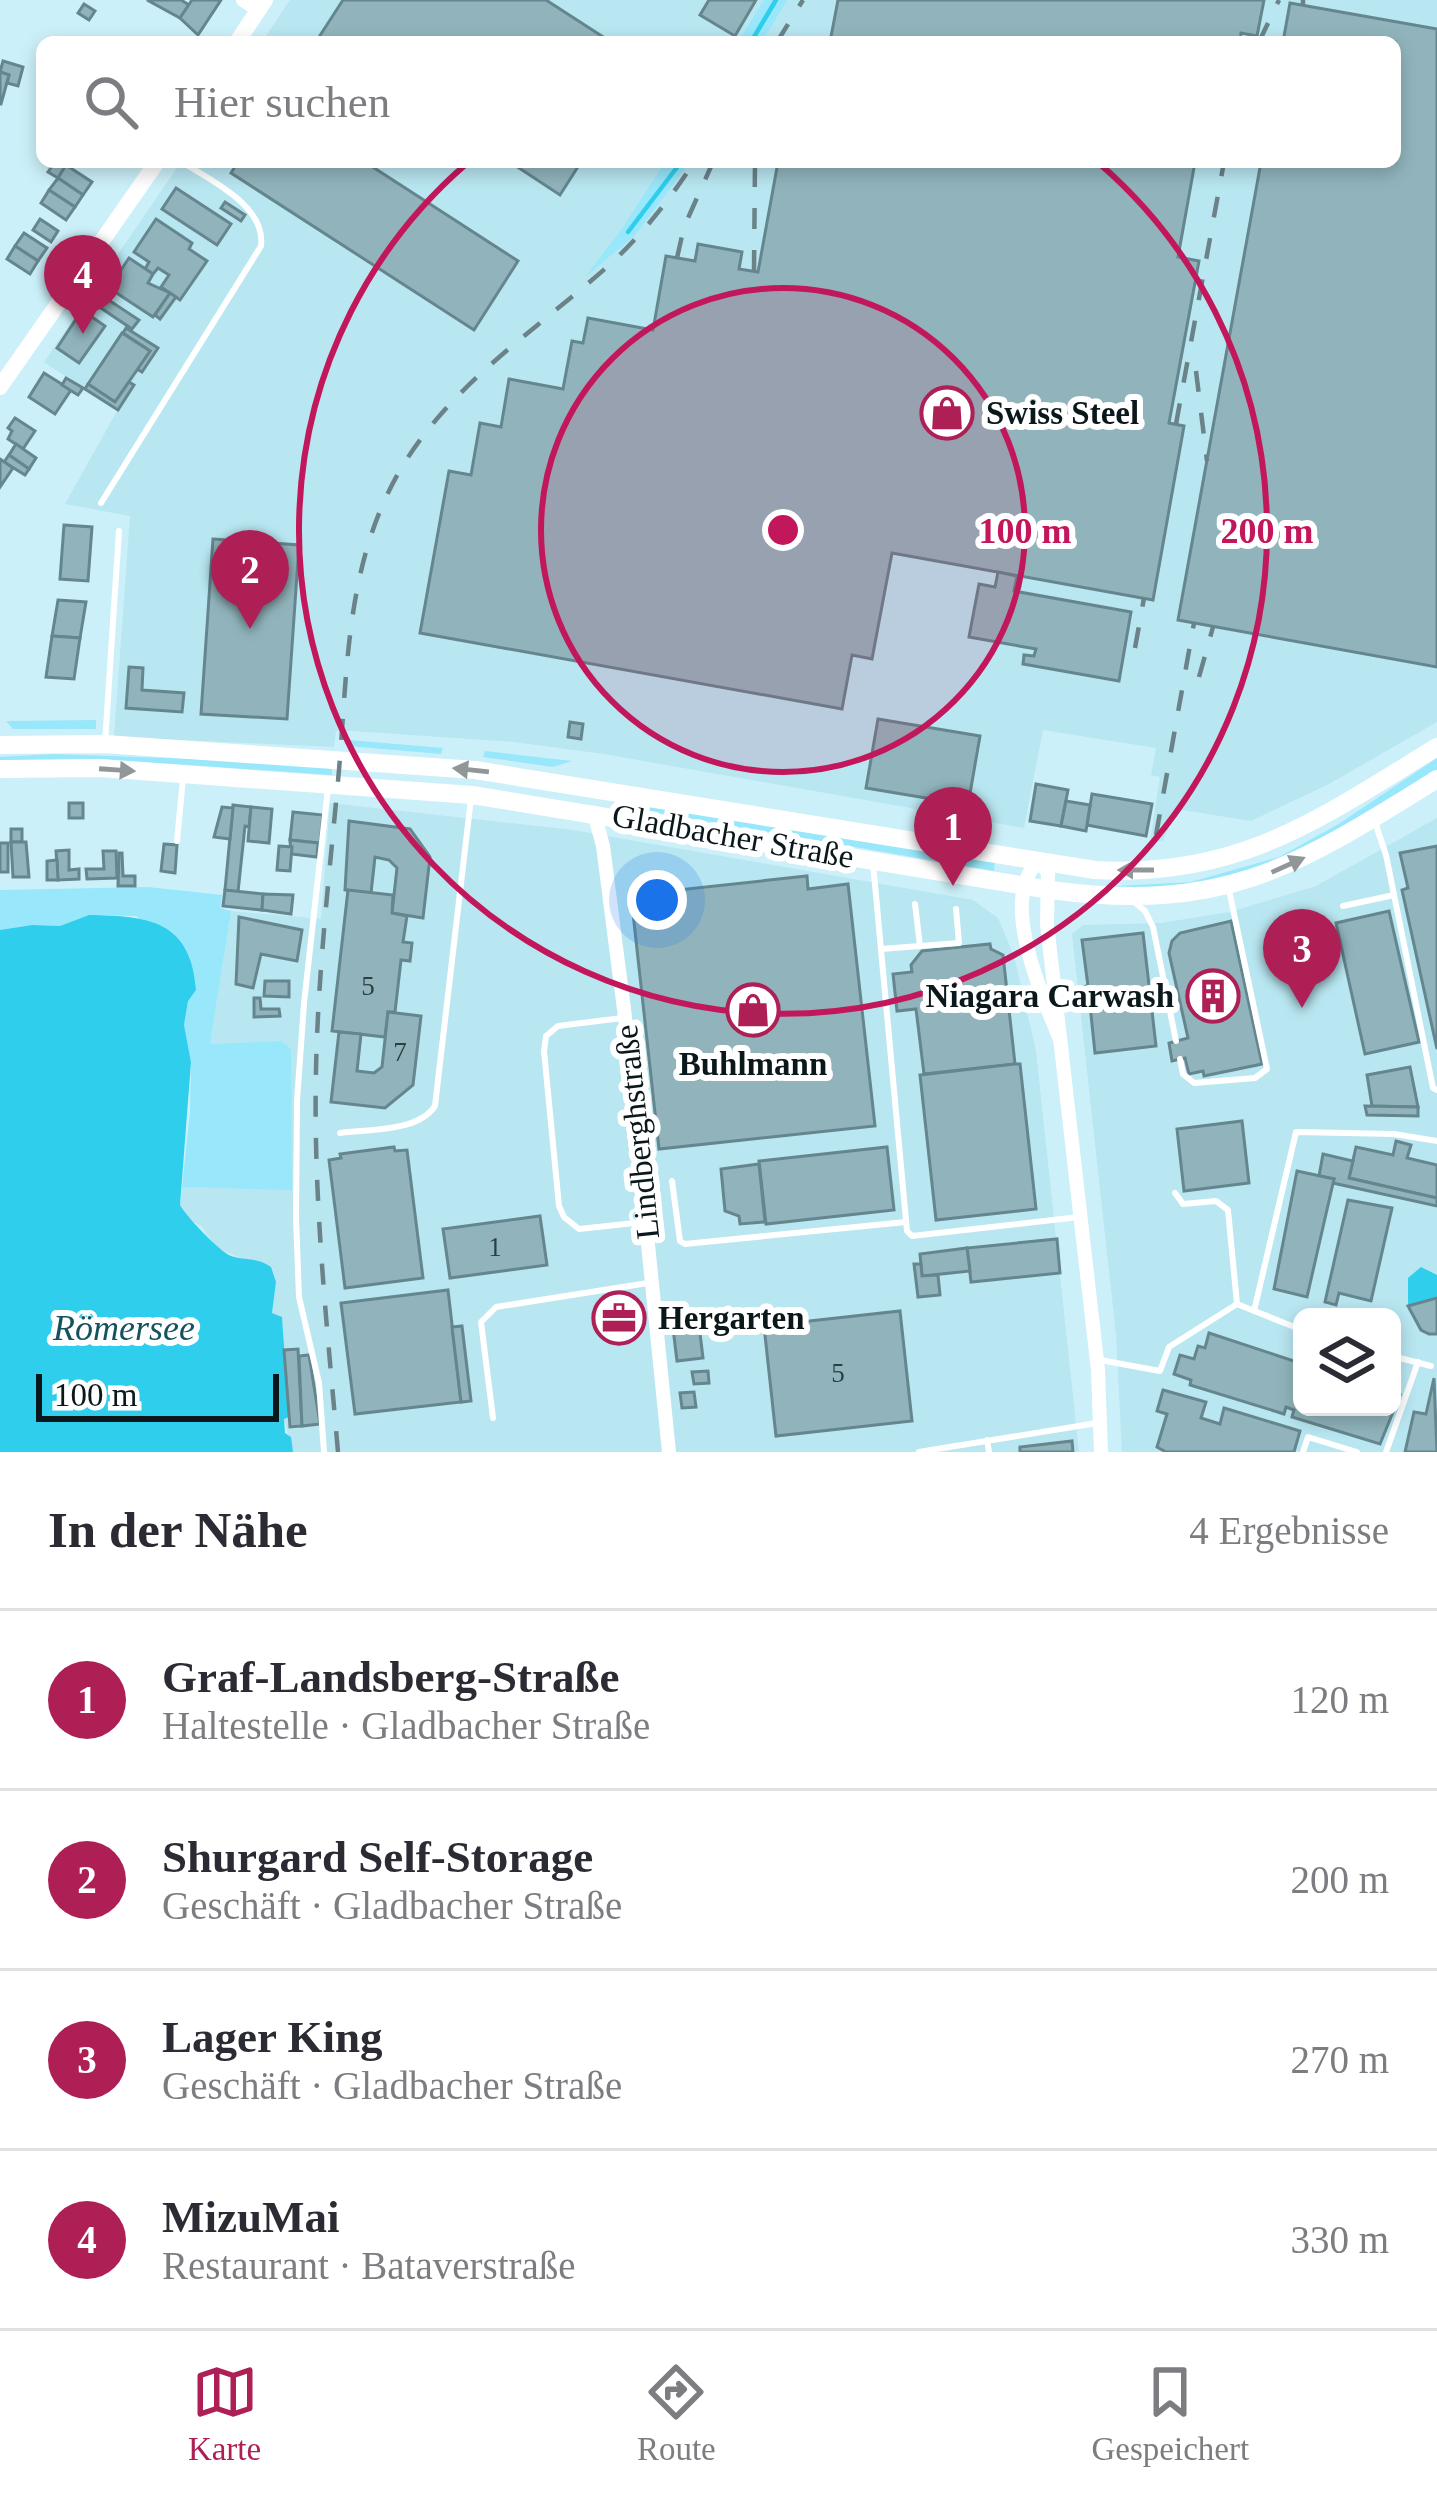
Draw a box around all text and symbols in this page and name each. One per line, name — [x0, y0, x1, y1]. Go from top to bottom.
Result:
search box — [36, 36, 1401, 168]
icon: search — [78, 69, 144, 135]
text: Hier suchen — [174, 77, 390, 127]
pin: 4 — [44, 235, 122, 334]
shop icon: Swiss Steel — [919, 385, 975, 441]
place label: Swiss Steel — [986, 395, 1139, 431]
centre of rings — [762, 509, 804, 551]
text: 100 m — [979, 511, 1072, 551]
text: 200 m — [1221, 511, 1314, 551]
pin: 2 — [211, 530, 289, 629]
one-way arrow — [99, 760, 136, 779]
one-way arrow — [451, 760, 489, 779]
pin: 1 — [914, 787, 992, 886]
street label: Gladbacher Straße — [609, 797, 857, 875]
one-way arrow — [1270, 855, 1305, 875]
one-way arrow — [1116, 861, 1154, 880]
your location — [627, 870, 687, 930]
pin: 3 — [1263, 909, 1341, 1008]
building icon: Niagara Carwash — [1185, 968, 1241, 1024]
house number: 5 — [361, 971, 375, 1001]
place label: Niagara Carwash — [926, 978, 1174, 1014]
shop icon: Buhlmann — [725, 982, 781, 1038]
street label: Lindberghstraße — [608, 1023, 666, 1241]
house number: 7 — [393, 1037, 407, 1067]
place label: Buhlmann — [679, 1046, 827, 1082]
house number: 1 — [488, 1232, 502, 1262]
office icon: Hergarten — [591, 1290, 647, 1346]
place label: Hergarten — [658, 1300, 805, 1336]
water label: Römersee — [52, 1308, 195, 1348]
map controls — [1293, 1308, 1401, 1416]
button: layers — [1293, 1308, 1401, 1416]
house number: 5 — [831, 1358, 845, 1388]
scale bar — [36, 1368, 279, 1421]
text: 100 m — [54, 1377, 137, 1413]
text: In der Nähe — [48, 1502, 308, 1558]
text: 4 Ergebnisse — [1189, 1509, 1389, 1552]
text: Graf-Landsberg-Straße — [162, 1652, 619, 1702]
text: 1 — [77, 1678, 97, 1721]
text: 120 m — [1290, 1678, 1389, 1721]
text: Haltestelle · Gladbacher Straße — [162, 1704, 650, 1747]
text: Shurgard Self-Storage — [162, 1832, 593, 1882]
text: 2 — [77, 1858, 97, 1901]
text: 200 m — [1290, 1858, 1389, 1901]
text: Geschäft · Gladbacher Straße — [162, 1884, 622, 1927]
text: Lager King — [162, 2012, 382, 2062]
text: 3 — [77, 2038, 97, 2081]
text: 270 m — [1290, 2038, 1389, 2081]
text: Geschäft · Gladbacher Straße — [162, 2064, 622, 2107]
text: MizuMai — [162, 2192, 339, 2242]
text: 4 — [77, 2218, 97, 2261]
text: 330 m — [1290, 2218, 1389, 2261]
text: Restaurant · Bataverstraße — [162, 2244, 576, 2287]
tab: Karte — [188, 2359, 261, 2468]
tab: Route — [637, 2359, 716, 2468]
tab: Gespeichert — [1092, 2359, 1249, 2468]

